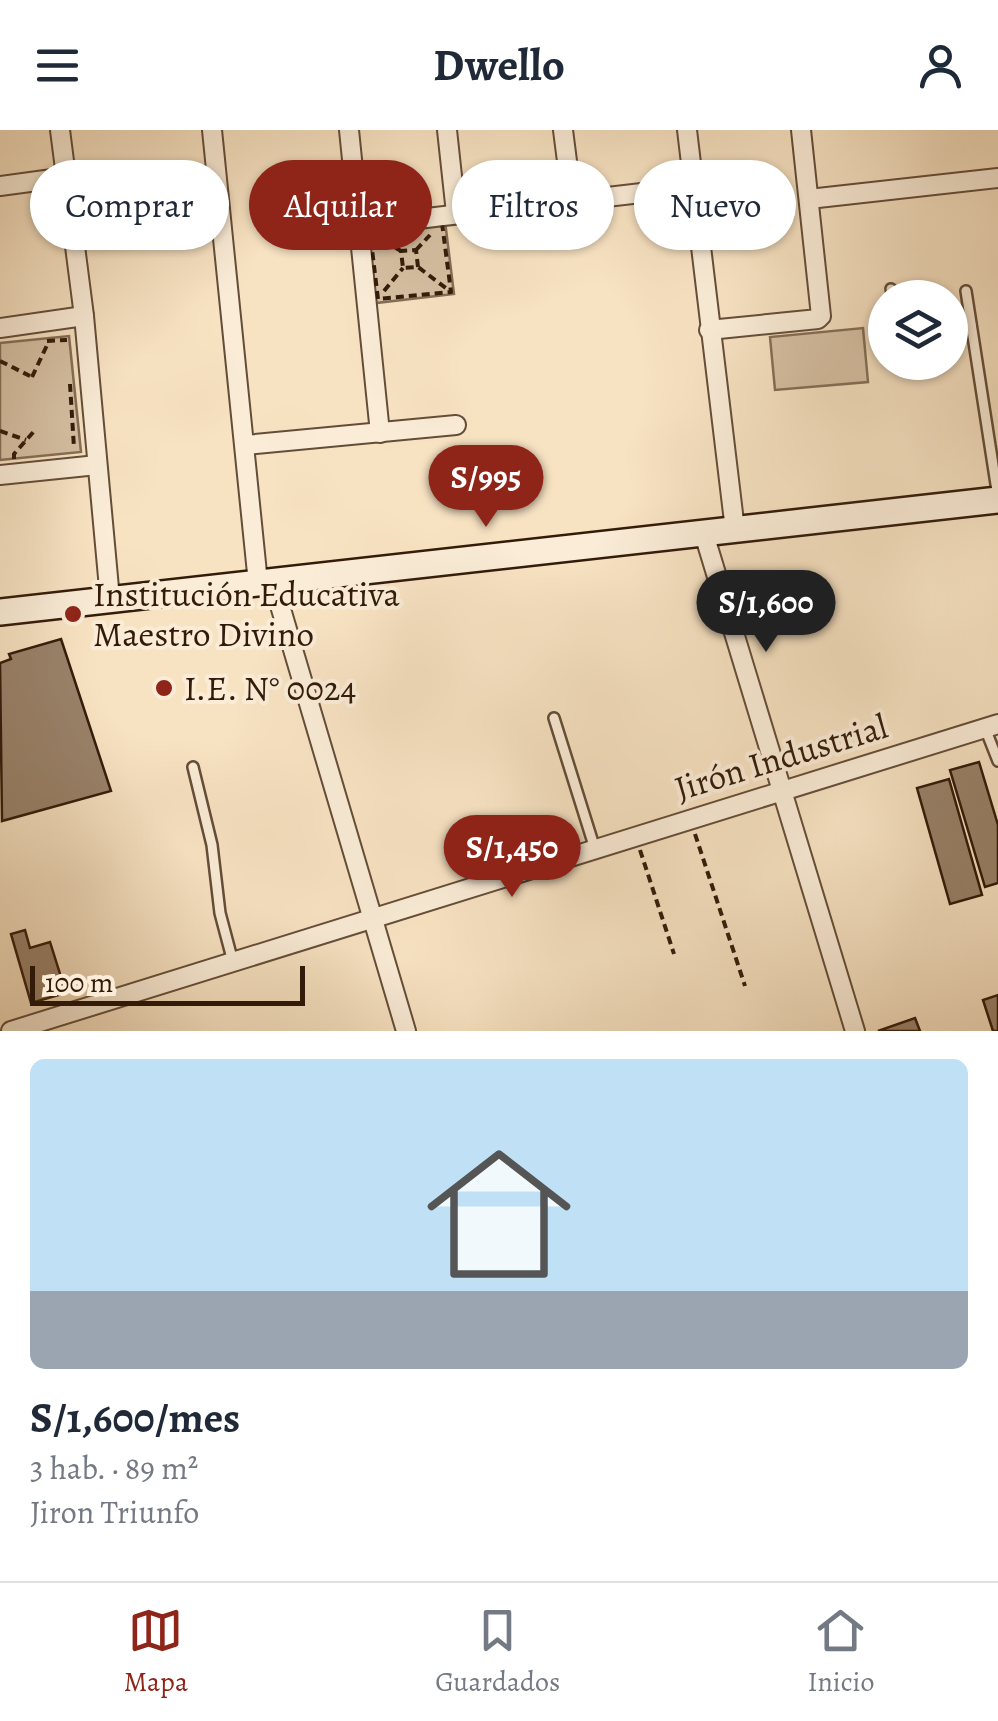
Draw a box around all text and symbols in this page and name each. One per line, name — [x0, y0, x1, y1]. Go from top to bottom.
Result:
text: Dwello — [433, 34, 565, 96]
icon: menu — [30, 38, 85, 93]
icon: person — [913, 38, 968, 93]
chip: Comprar — [30, 160, 229, 250]
chip: Alquilar — [249, 160, 432, 250]
chip: Filtros — [452, 160, 614, 250]
chip: Nuevo — [634, 160, 796, 250]
map controls — [868, 280, 968, 380]
button: layers — [868, 280, 968, 380]
pin: S/995 — [416, 445, 556, 530]
text: S/995 — [450, 455, 522, 499]
place label: Institución Educativa Maestro Divino — [93, 570, 400, 658]
pin: S/1,600 — [674, 570, 858, 655]
text: S/1,600 — [719, 580, 813, 624]
marker: Institución Educativa Maestro Divino — [62, 603, 84, 625]
place label: I.E. N° 0024 — [184, 664, 356, 712]
marker: I.E. N° 0024 — [153, 677, 175, 699]
street label: Jirón Industrial — [669, 702, 893, 812]
pin: S/1,450 — [420, 815, 604, 900]
text: S/1,450 — [466, 825, 558, 869]
scale bar — [30, 961, 305, 1006]
text: 100 m — [45, 964, 113, 1002]
icon: home — [409, 1124, 589, 1304]
text: S/1,600/mes — [30, 1389, 240, 1446]
text: 3 hab. · 89 m² — [30, 1446, 198, 1490]
text: Jiron Triunfo — [30, 1490, 199, 1534]
tab: Mapa — [124, 1603, 188, 1701]
tab: Guardados — [435, 1603, 560, 1701]
tab: Inicio — [808, 1603, 874, 1701]

